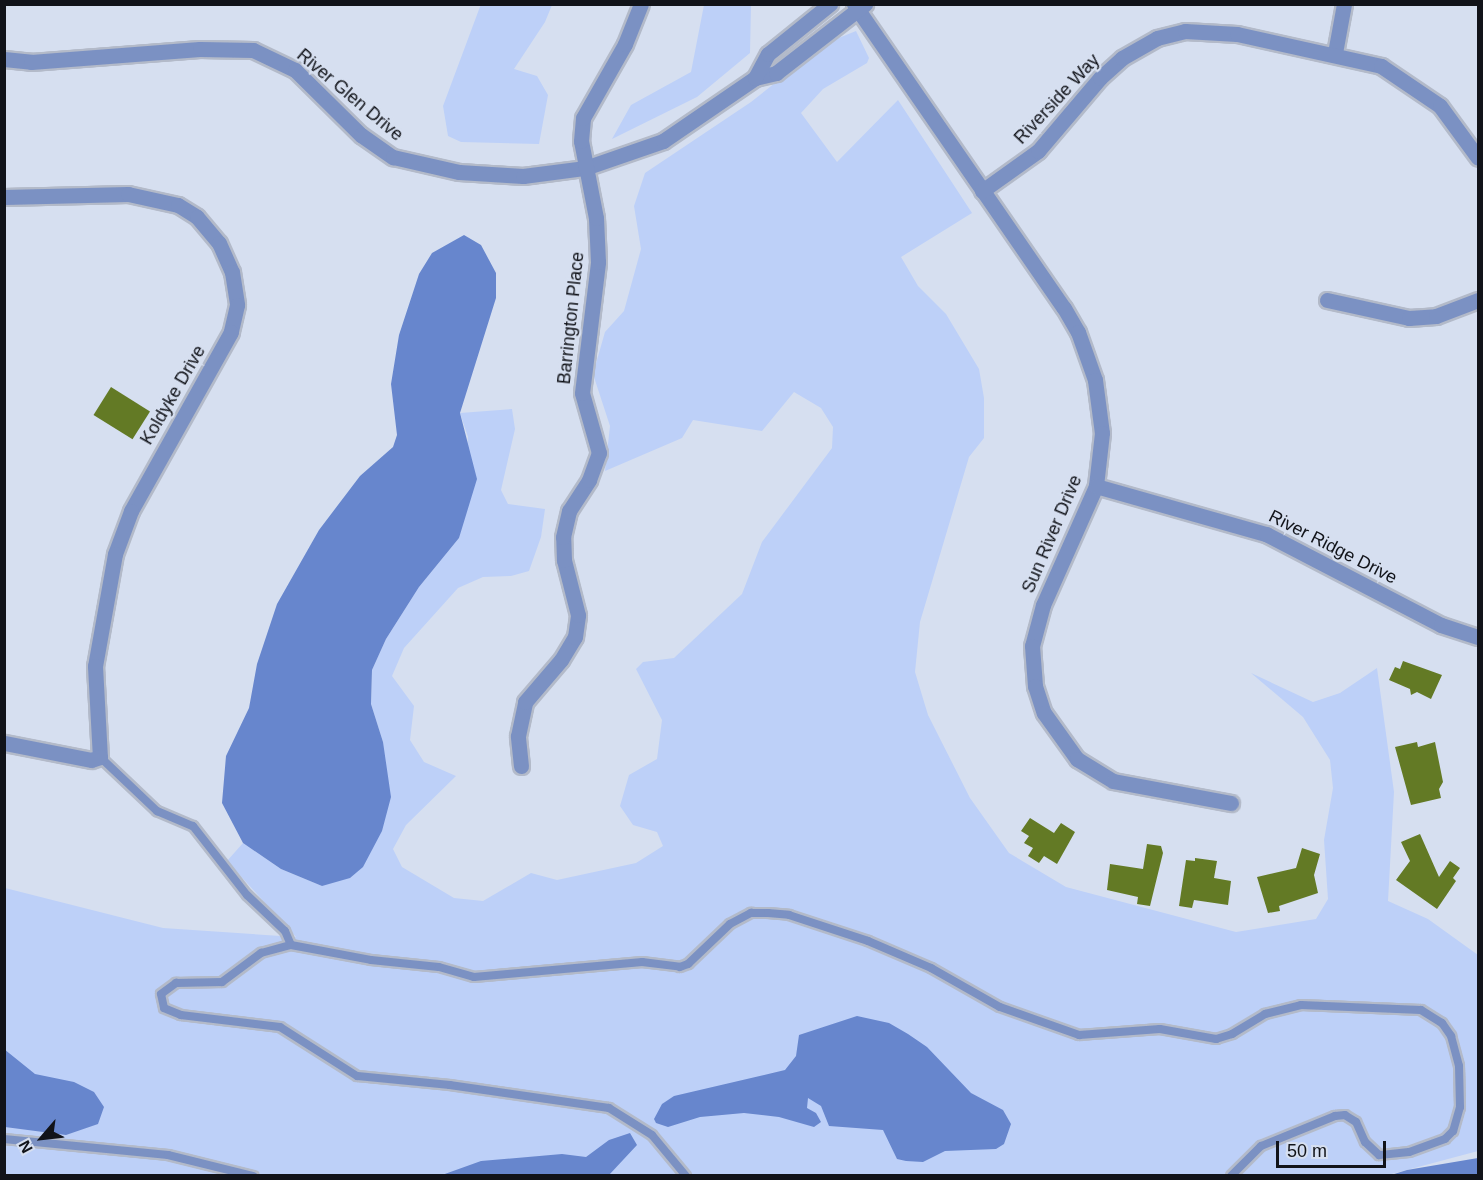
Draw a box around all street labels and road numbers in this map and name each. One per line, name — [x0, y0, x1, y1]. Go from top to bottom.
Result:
street label: River Glen Drive — [292, 44, 408, 146]
street label: Riverside Way — [1010, 49, 1104, 149]
street label: Barrington Place — [553, 251, 589, 385]
street label: Koldyke Drive — [136, 342, 210, 448]
street label: Sun River Drive — [1017, 472, 1087, 596]
street label: River Ridge Drive — [1265, 505, 1401, 589]

